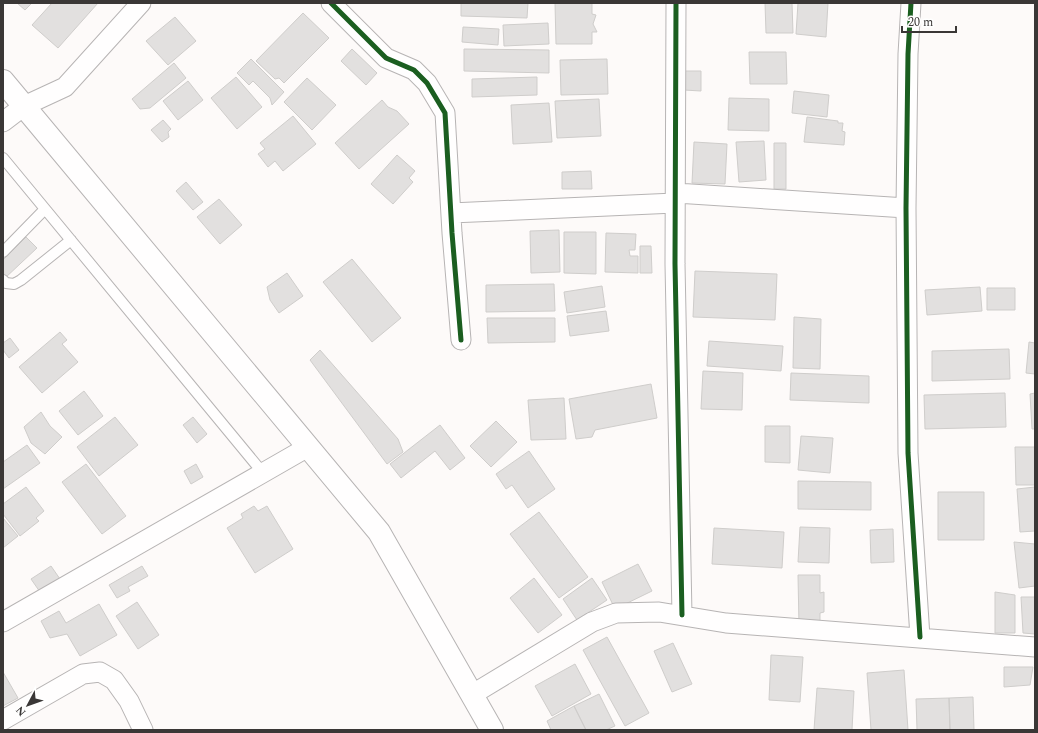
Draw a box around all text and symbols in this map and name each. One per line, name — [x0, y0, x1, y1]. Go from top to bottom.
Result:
scale bar — [902, 8, 956, 34]
text: 20 m — [908, 13, 933, 32]
north arrow — [8, 685, 48, 725]
text: N — [11, 702, 30, 720]

